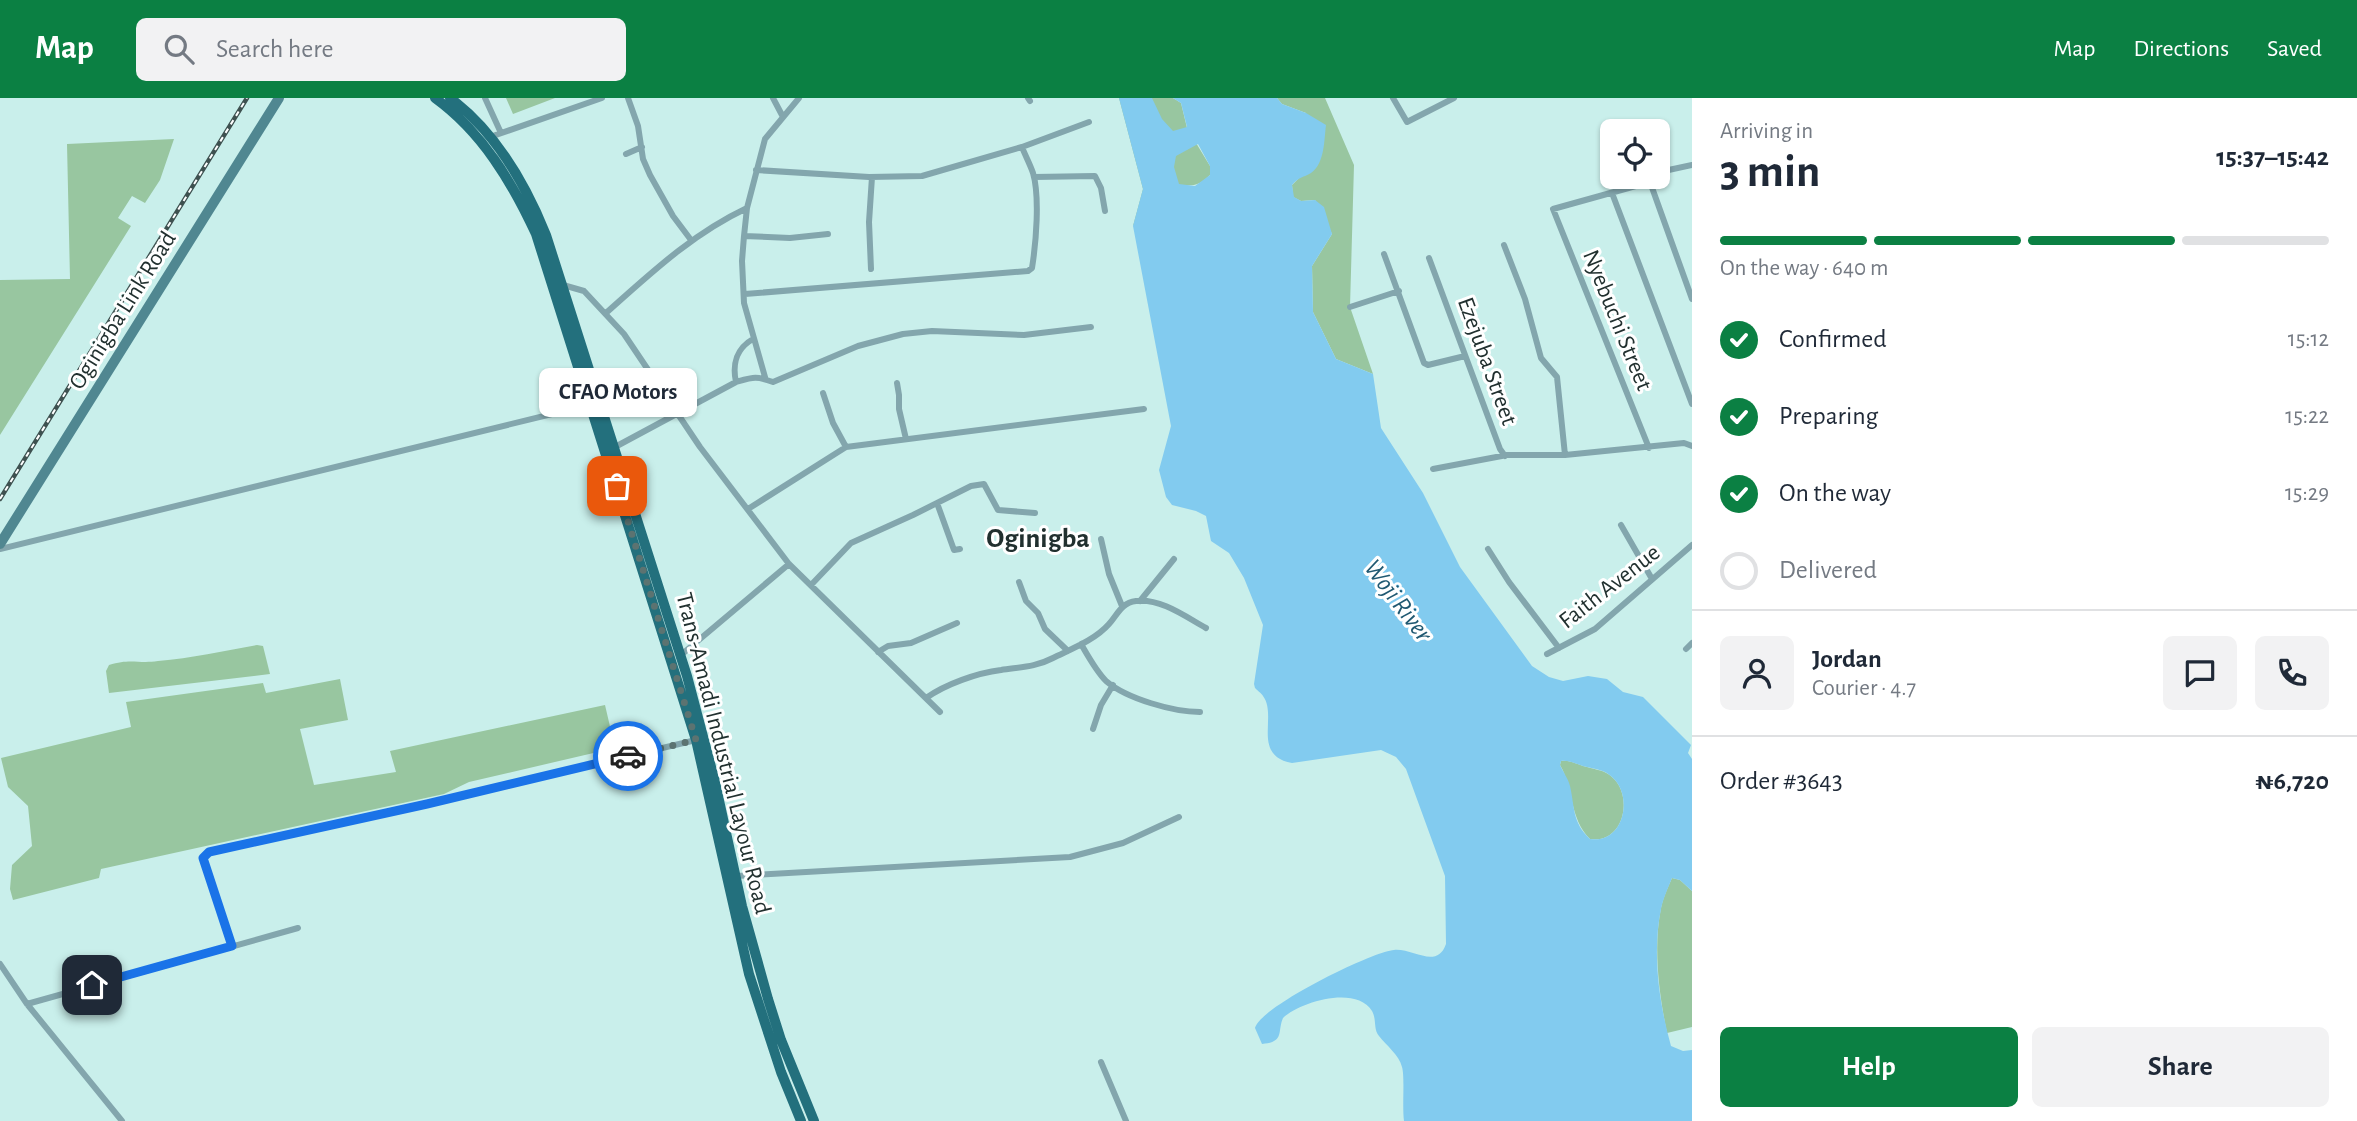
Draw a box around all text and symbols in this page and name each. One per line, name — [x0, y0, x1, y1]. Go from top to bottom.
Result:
search box — [136, 18, 626, 81]
icon: search — [160, 30, 198, 68]
text: Map — [35, 32, 94, 65]
text: Search here — [216, 36, 334, 62]
text: Map — [2053, 37, 2095, 61]
text: Directions — [2133, 37, 2229, 61]
text: Saved — [2267, 37, 2322, 61]
map controls — [1600, 119, 1670, 189]
button: locate — [1600, 119, 1670, 189]
text: Arriving in — [1720, 120, 1813, 143]
text: 15:37–15:42 — [2216, 144, 2329, 170]
text: 3 min — [1720, 149, 1820, 195]
street label: Oginigba Link Road — [65, 227, 181, 394]
street label: Nyebuchi Street — [1578, 247, 1656, 394]
text: On the way · 640 m — [1720, 257, 1888, 280]
street label: Ezejuba Street — [1453, 294, 1521, 429]
icon: check — [1720, 321, 1758, 359]
text: Confirmed — [1779, 326, 1887, 352]
text: 15:12 — [2288, 328, 2329, 351]
callout: CFAO Motors — [538, 367, 696, 416]
text: CFAO Motors — [559, 381, 677, 404]
icon: check — [1720, 398, 1758, 436]
text: Preparing — [1779, 403, 1878, 429]
text: 15:22 — [2285, 405, 2329, 428]
pin — [587, 456, 647, 516]
icon: bag — [598, 467, 636, 505]
icon: check — [1720, 475, 1758, 513]
text: On the way — [1779, 480, 1891, 506]
text: 15:29 — [2285, 482, 2329, 505]
district label: Oginigba — [986, 525, 1090, 553]
street label: Faith Avenue — [1555, 540, 1665, 633]
water label: Woji River — [1359, 555, 1438, 647]
text: Delivered — [1779, 557, 1877, 583]
street label: Trans-Amadi Industrial Layour Road — [671, 590, 775, 916]
button: person — [1720, 636, 1794, 710]
button: chat — [2163, 636, 2237, 710]
button: phone — [2255, 636, 2329, 710]
text: Jordan — [1812, 646, 1882, 672]
text: Courier · 4.7 — [1812, 677, 1916, 700]
courier — [593, 721, 663, 791]
icon: car — [609, 737, 647, 775]
text: Order #3643 — [1720, 768, 1843, 794]
text: ₦6,720 — [2255, 768, 2329, 794]
pin — [62, 955, 122, 1015]
icon: home — [73, 966, 111, 1004]
button: Help — [1720, 1027, 2018, 1107]
button: Share — [2032, 1027, 2329, 1107]

